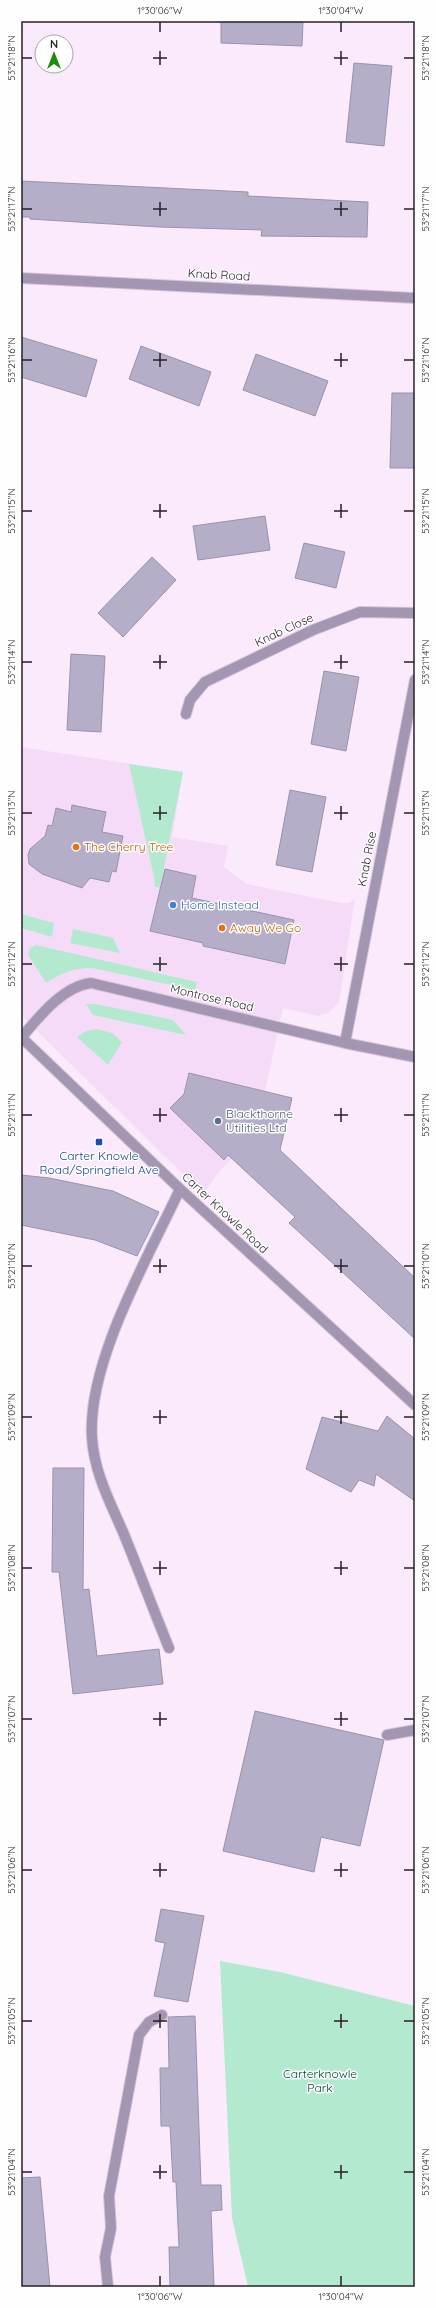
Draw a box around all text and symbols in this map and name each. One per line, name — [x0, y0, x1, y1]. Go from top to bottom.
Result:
text: 1°30'06"W — [138, 4, 183, 17]
text: 1°30'04"W — [319, 4, 364, 17]
north arrow — [34, 34, 74, 74]
text: 53°21'18"N — [5, 35, 18, 81]
text: 53°21'18"N — [419, 35, 432, 81]
text: N — [50, 37, 58, 51]
text: 53°21'17"N — [5, 186, 18, 232]
text: 53°21'17"N — [419, 186, 432, 232]
street label: Knab Road — [187, 265, 251, 284]
text: 53°21'16"N — [5, 337, 18, 383]
text: 53°21'16"N — [419, 337, 432, 383]
text: 53°21'15"N — [5, 488, 18, 534]
text: 53°21'15"N — [419, 488, 432, 534]
street label: Knab Close — [252, 609, 316, 650]
text: 53°21'14"N — [5, 639, 18, 685]
text: 53°21'14"N — [419, 639, 432, 685]
text: 53°21'13"N — [5, 790, 18, 836]
text: 53°21'13"N — [419, 790, 432, 836]
street label: Knab Rise — [354, 830, 379, 888]
place label: The Cherry Tree — [84, 839, 174, 854]
marker: The Cherry Tree — [71, 842, 81, 852]
place label: Home Instead — [181, 897, 259, 912]
marker: Home Instead — [168, 900, 178, 910]
place label: Away We Go — [230, 920, 301, 935]
marker: Away We Go — [217, 923, 227, 933]
text: 53°21'12"N — [5, 941, 18, 987]
text: 53°21'12"N — [419, 941, 432, 987]
street label: Montrose Road — [169, 981, 255, 1014]
text: 53°21'11"N — [5, 1093, 18, 1137]
text: 53°21'11"N — [419, 1093, 432, 1137]
place label: Blackthorne Utilities Ltd — [226, 1106, 293, 1135]
marker: Blackthorne Utilities Ltd — [213, 1116, 223, 1126]
marker: Carter Knowle Road/Springfield Ave — [94, 1137, 104, 1147]
place label: Carter Knowle Road/Springfield Ave — [39, 1148, 159, 1177]
street label: Carter Knowle Road — [179, 1169, 271, 1256]
text: 53°21'10"N — [5, 1243, 18, 1289]
text: 53°21'10"N — [419, 1243, 432, 1289]
text: 53°21'09"N — [5, 1393, 18, 1441]
text: 53°21'09"N — [419, 1393, 432, 1441]
text: 53°21'08"N — [5, 1544, 18, 1592]
text: 53°21'08"N — [419, 1544, 432, 1592]
text: 53°21'07"N — [5, 1696, 18, 1742]
text: 53°21'07"N — [419, 1696, 432, 1742]
text: 53°21'06"N — [5, 1846, 18, 1894]
text: 53°21'06"N — [419, 1846, 432, 1894]
text: 53°21'05"N — [5, 1997, 18, 2045]
text: 53°21'05"N — [419, 1997, 432, 2045]
park label: Carterknowle Park — [283, 2066, 357, 2095]
text: 53°21'04"N — [5, 2148, 18, 2196]
text: 53°21'04"N — [419, 2148, 432, 2196]
text: 1°30'06"W — [138, 2290, 183, 2303]
text: 1°30'04"W — [319, 2290, 364, 2303]

